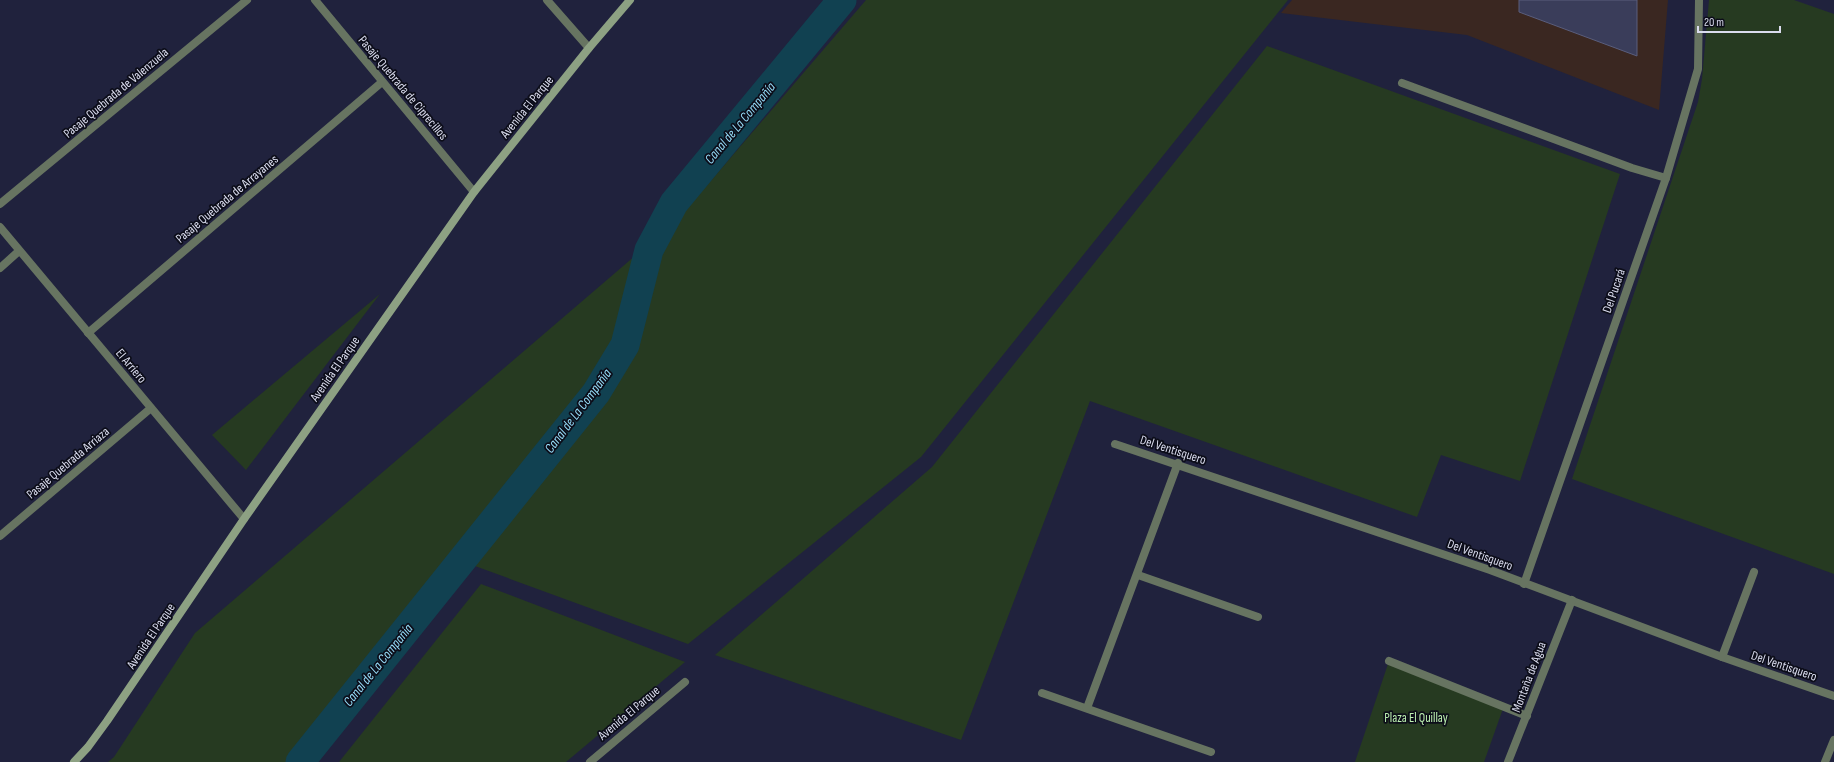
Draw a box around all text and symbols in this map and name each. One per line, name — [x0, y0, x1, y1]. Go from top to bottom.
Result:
scale bar — [1698, 8, 1780, 34]
text: 20 m — [1704, 15, 1724, 30]
street label: Pasaje Quebrada de Ciprecillos — [355, 33, 451, 144]
street label: Pasaje Quebrada de Valenzuela — [60, 44, 172, 142]
street label: Avenida El Parque — [496, 73, 557, 142]
water label: Canal de La Compañía — [701, 79, 779, 167]
street label: Pasaje Quebrada de Arrayanes — [172, 151, 282, 247]
street label: Del Pucará — [1599, 267, 1629, 315]
street label: Avenida El Parque — [306, 333, 363, 405]
street label: El Arriero — [112, 346, 150, 386]
water label: Canal de La Compañía — [541, 365, 615, 457]
street label: Pasaje Quebrada Arriaza — [23, 424, 113, 502]
street label: Del Ventisquero — [1138, 432, 1208, 468]
street label: Del Ventisquero — [1445, 536, 1515, 574]
street label: Avenida El Parque — [123, 600, 179, 673]
water label: Canal de La Compañía — [340, 620, 417, 710]
street label: Montaña de Agua — [1508, 639, 1550, 715]
street label: Del Ventisquero — [1749, 647, 1819, 685]
street label: Avenida El Parque — [594, 683, 663, 744]
park label: Plaza El Quillay — [1384, 710, 1448, 726]

